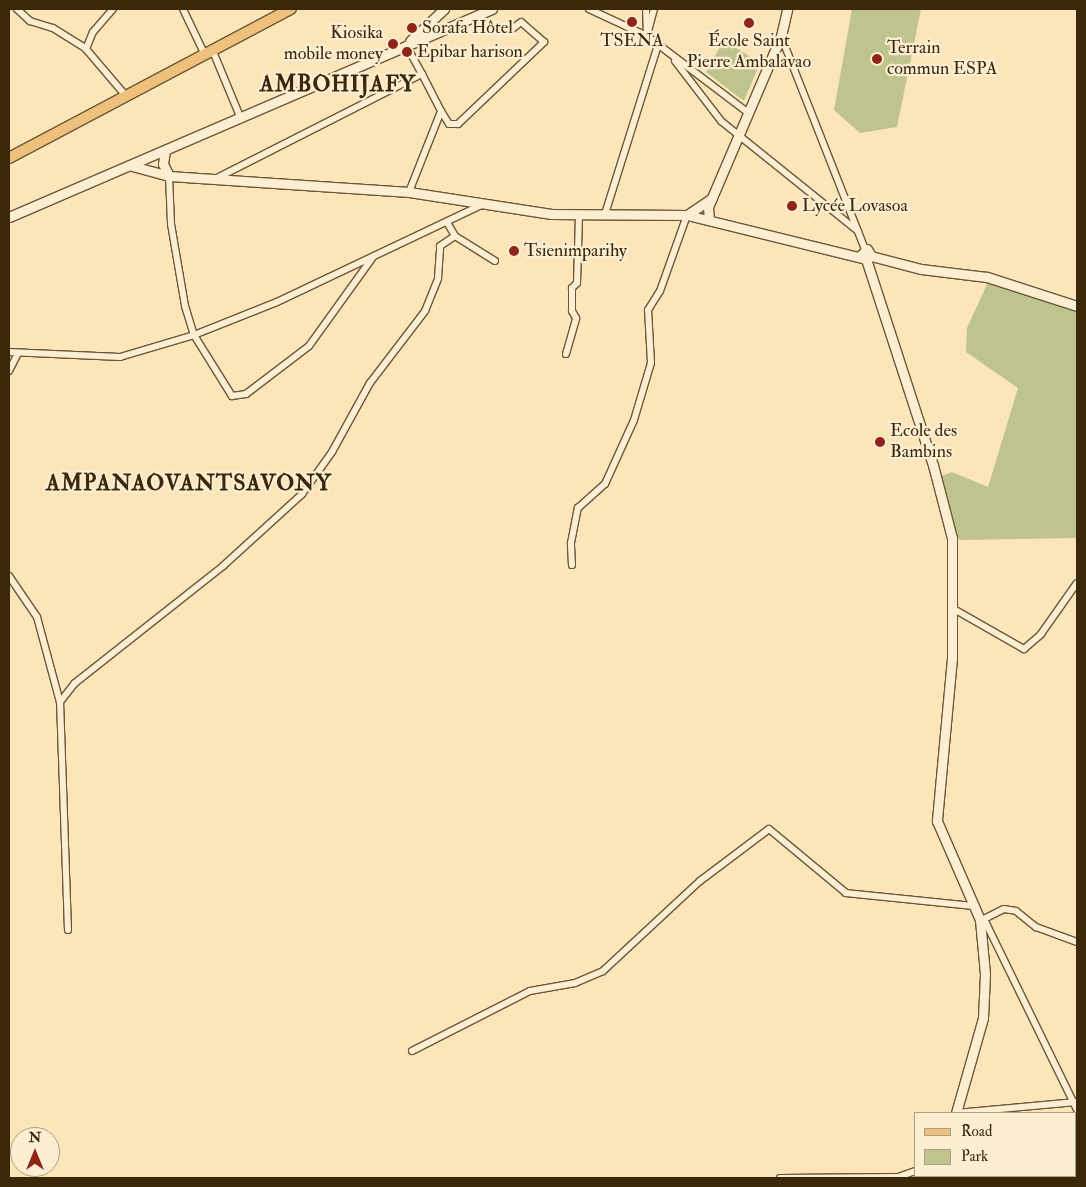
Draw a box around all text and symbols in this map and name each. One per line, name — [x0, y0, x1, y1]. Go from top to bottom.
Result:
marker: TSENA — [626, 16, 638, 28]
place label: Sorafa Hôtel — [422, 17, 513, 39]
marker: École Saint Pierre Ambalavao — [743, 17, 755, 29]
marker: Sorafa Hôtel — [406, 22, 418, 34]
place label: Kiosika mobile money — [284, 23, 383, 66]
place label: TSENA — [600, 30, 664, 52]
place label: École Saint Pierre Ambalavao — [687, 31, 811, 74]
marker: Kiosika mobile money — [387, 38, 399, 50]
place label: Terrain commun ESPA — [887, 38, 997, 80]
place label: Epibar harison — [417, 41, 523, 63]
marker: Epibar harison — [401, 46, 413, 58]
marker: Terrain commun ESPA — [871, 53, 883, 65]
district label: AMBOHIJAFY — [259, 72, 417, 98]
place label: Lycée Lovasoa — [802, 195, 908, 217]
marker: Lycée Lovasoa — [786, 200, 798, 212]
place label: Tsienimparihy — [524, 240, 627, 262]
marker: Tsienimparihy — [508, 245, 520, 257]
place label: Ecole des Bambins — [890, 421, 957, 464]
marker: Ecole des Bambins — [874, 436, 886, 448]
district label: AMPANAOVANTSAVONY — [44, 471, 334, 497]
legend — [914, 1112, 1076, 1177]
text: Road — [961, 1122, 992, 1141]
north arrow — [10, 1127, 60, 1177]
text: N — [29, 1129, 41, 1146]
text: Park — [961, 1147, 988, 1166]

